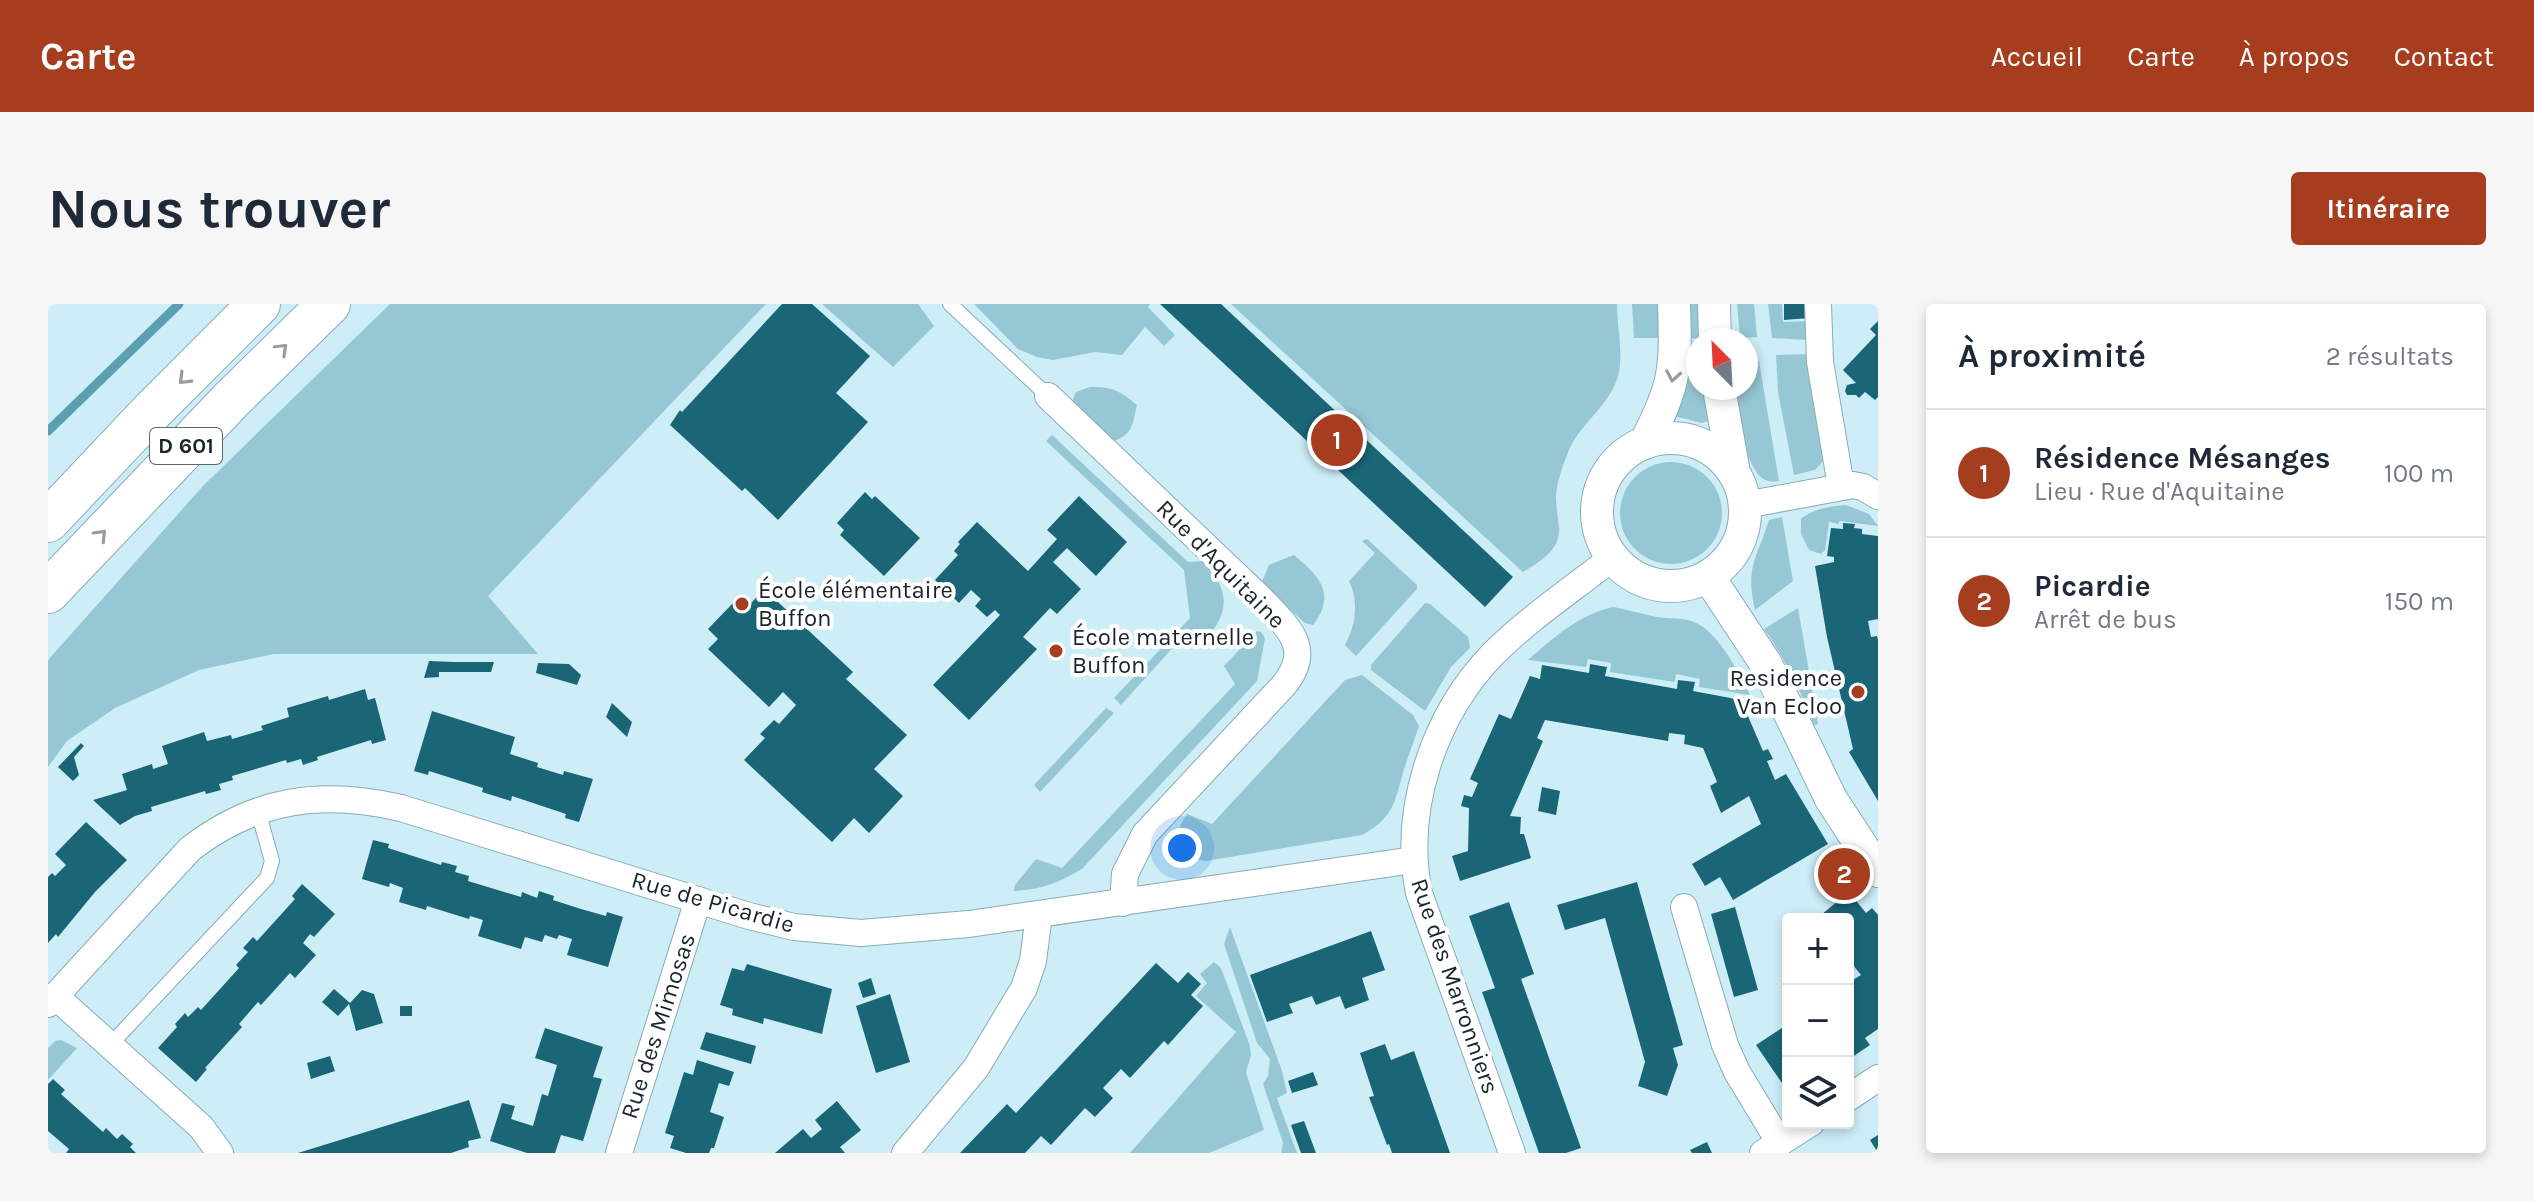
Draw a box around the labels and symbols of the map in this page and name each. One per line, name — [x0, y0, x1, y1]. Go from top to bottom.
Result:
north arrow — [1686, 328, 1758, 400]
one-way arrow — [273, 344, 288, 358]
one-way arrow — [179, 370, 193, 384]
one-way arrow — [1665, 370, 1682, 383]
pin: 1 — [1311, 410, 1363, 470]
road number: D 601 — [150, 428, 222, 464]
street label: Rue d'Aquitaine — [1151, 494, 1291, 634]
one-way arrow — [92, 530, 106, 544]
place label: École élémentaire Buffon — [758, 575, 953, 632]
marker: École élémentaire Buffon — [733, 595, 751, 613]
place label: École maternelle Buffon — [1072, 622, 1254, 679]
marker: École maternelle Buffon — [1047, 642, 1065, 660]
place label: Residence Van Ecloo — [1729, 664, 1842, 720]
marker: Residence Van Ecloo — [1849, 683, 1867, 701]
your location — [1162, 828, 1202, 868]
pin: 2 — [1818, 844, 1870, 904]
street label: Rue de Picardie — [628, 865, 798, 939]
street label: Rue des Marronniers — [1405, 875, 1505, 1097]
street label: Rue des Mimosas — [615, 930, 701, 1122]

